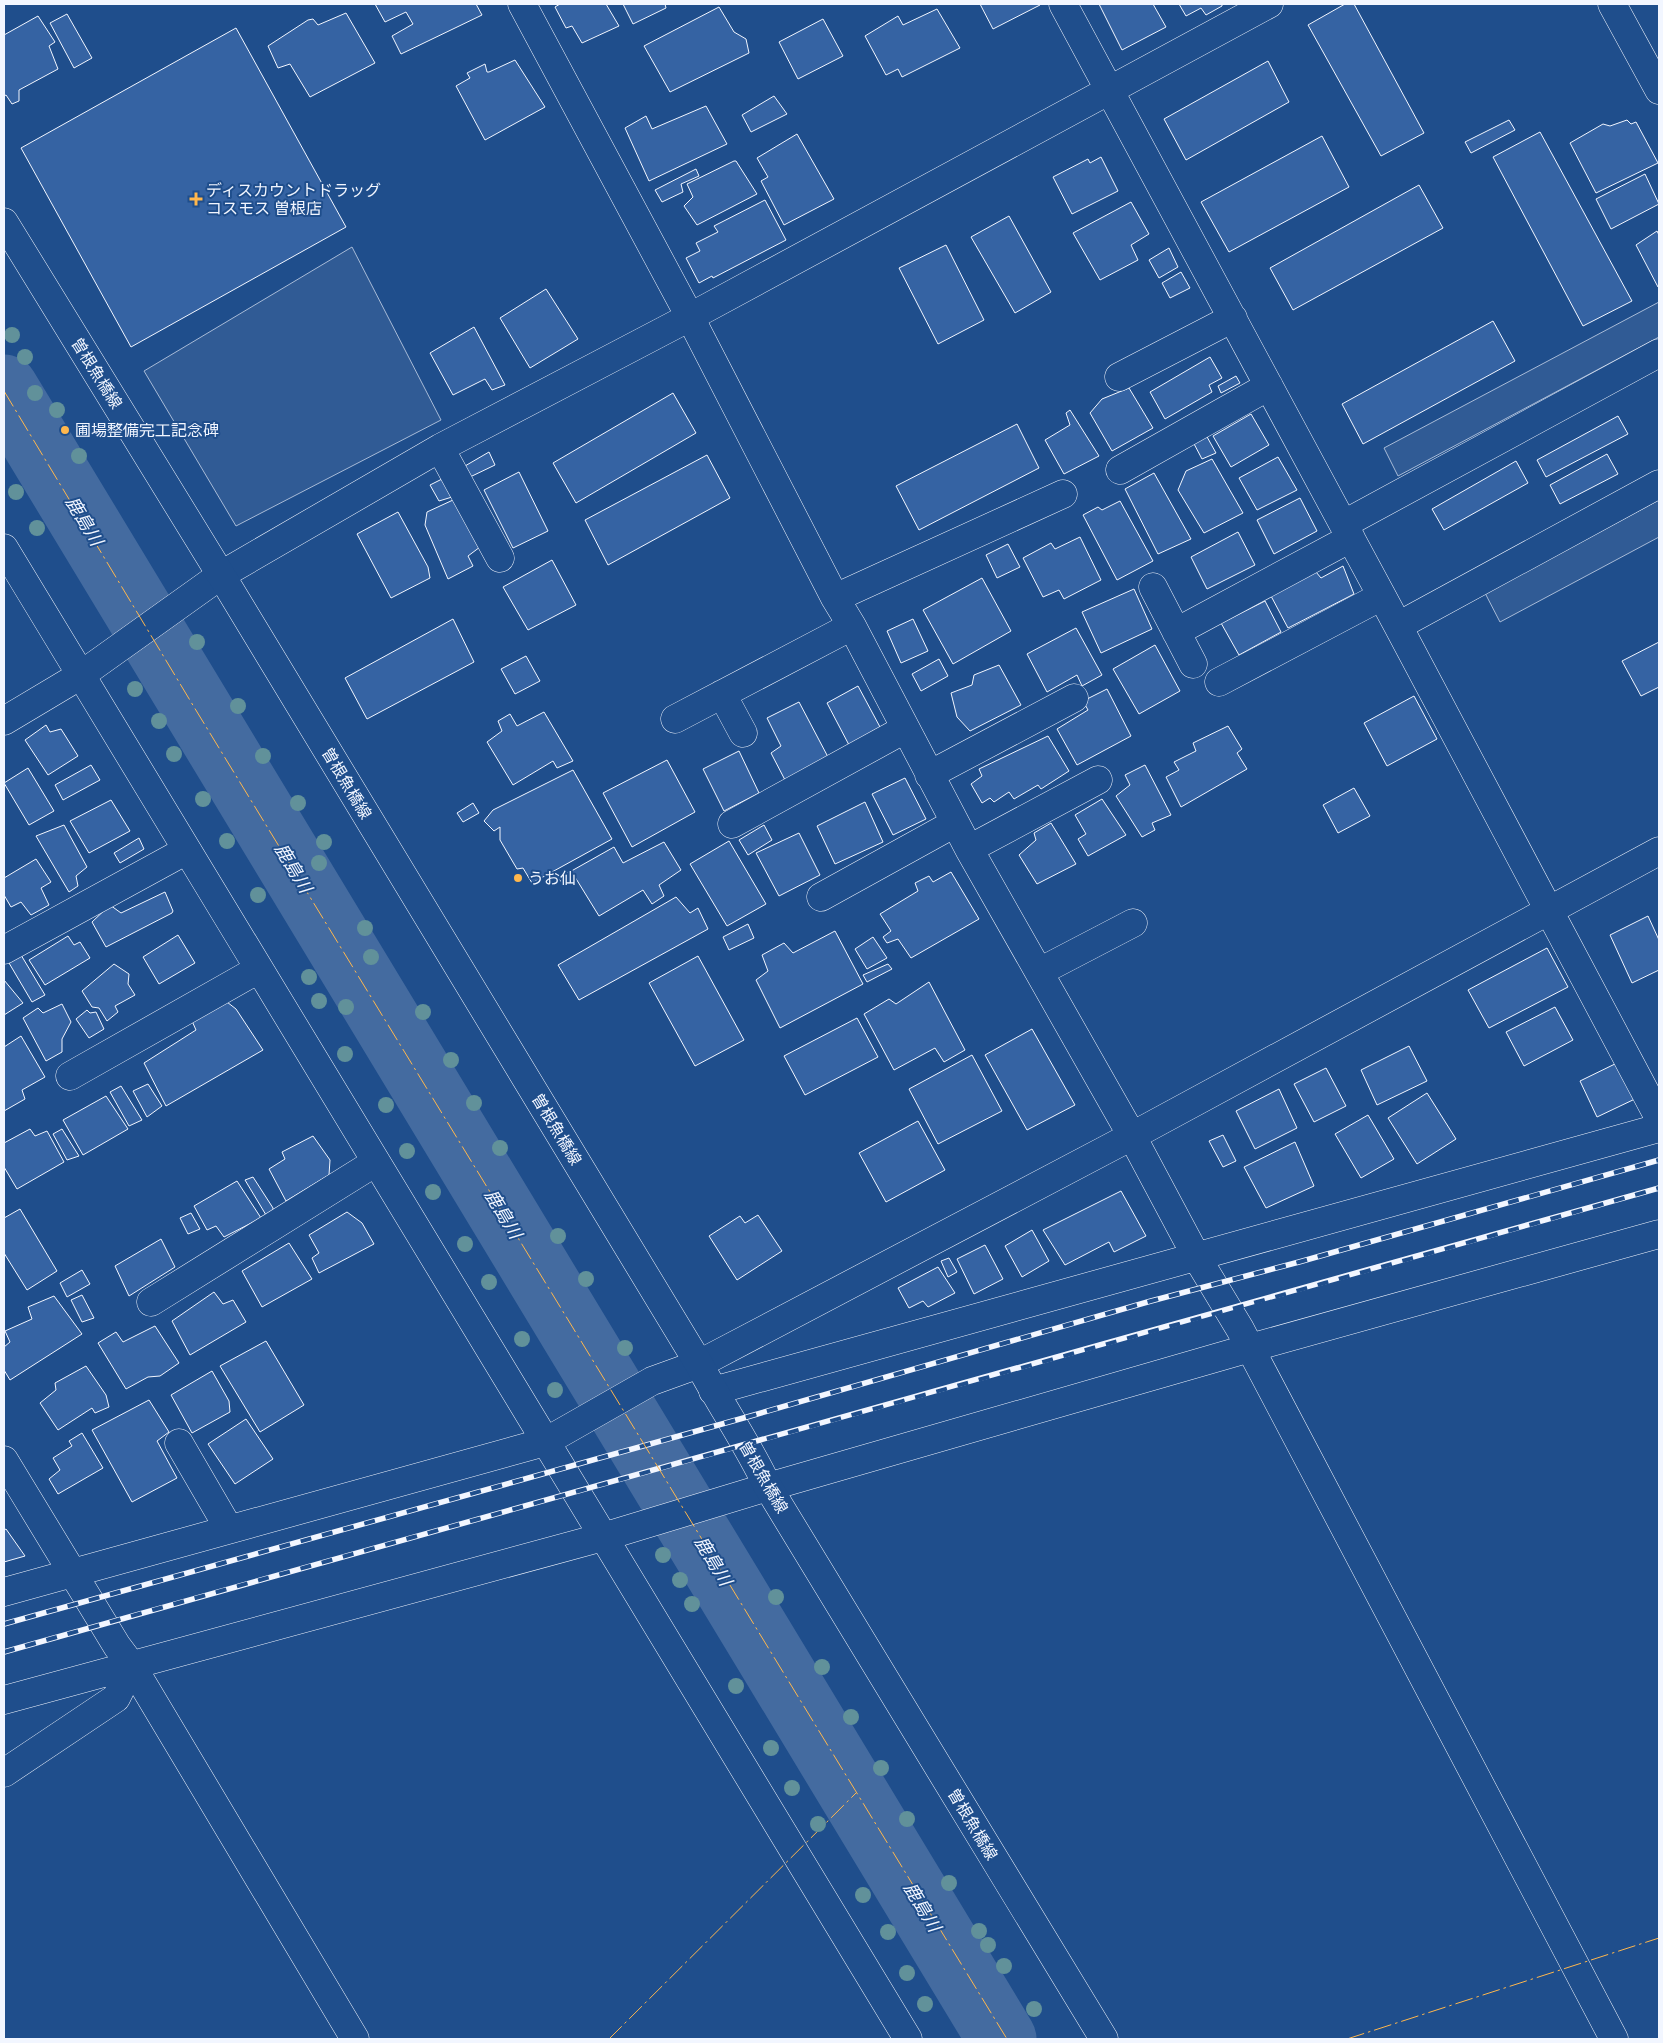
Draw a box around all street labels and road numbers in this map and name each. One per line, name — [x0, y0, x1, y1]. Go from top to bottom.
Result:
street label: 曽根魚橋線 — [67, 334, 126, 412]
street label: 曽根魚橋線 — [318, 744, 375, 822]
street label: 曽根魚橋線 — [528, 1090, 585, 1168]
street label: 曽根魚橋線 — [735, 1438, 792, 1517]
street label: 曽根魚橋線 — [944, 1785, 1001, 1863]

